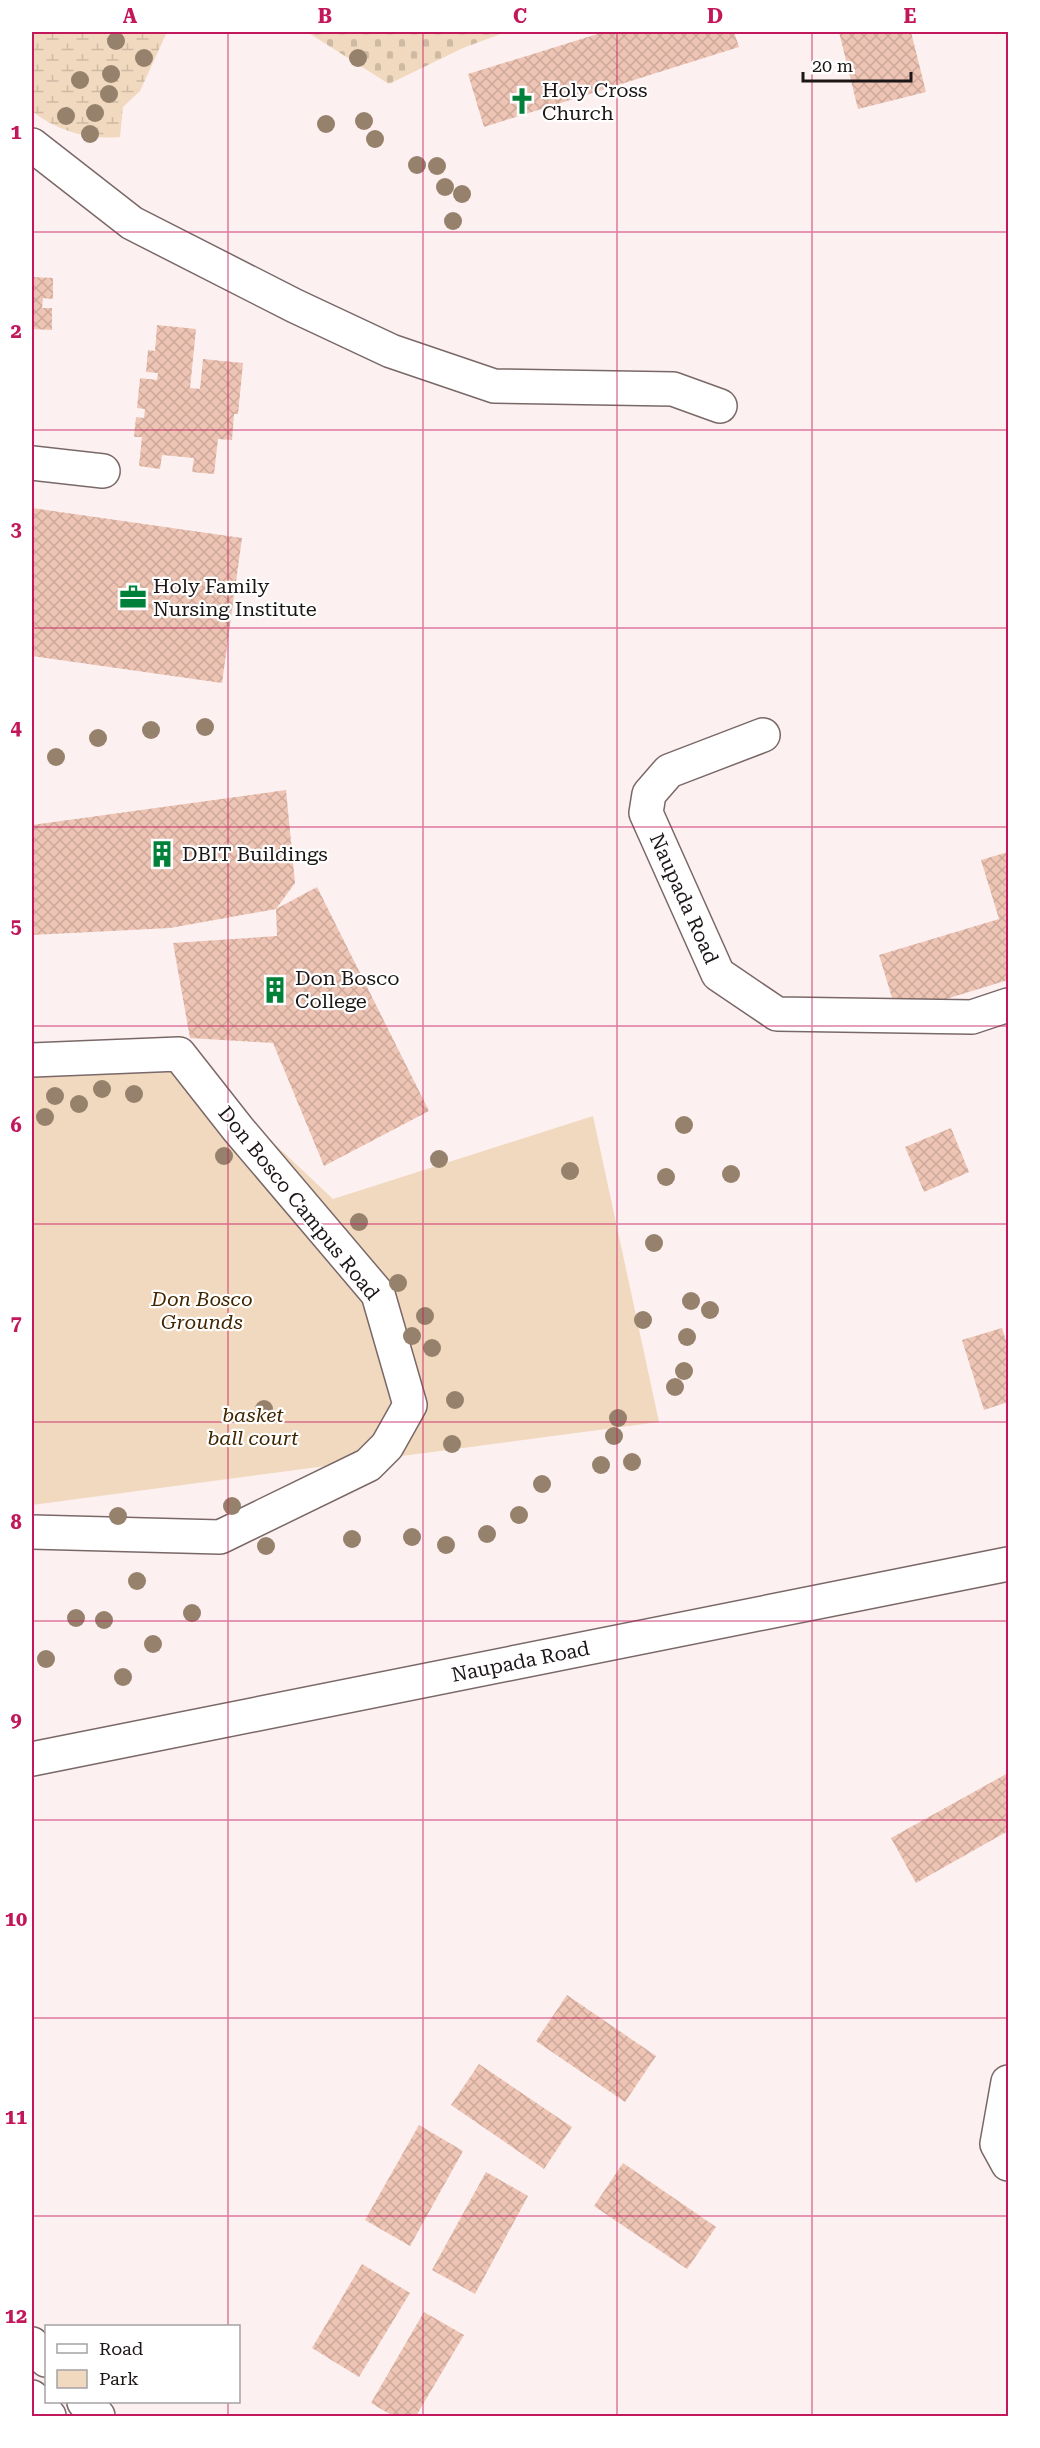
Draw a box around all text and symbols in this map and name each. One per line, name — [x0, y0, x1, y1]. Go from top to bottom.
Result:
text: A — [123, 4, 138, 28]
text: B — [318, 4, 332, 28]
text: C — [513, 4, 527, 28]
text: D — [707, 4, 723, 28]
text: E — [904, 4, 917, 28]
scale bar — [803, 45, 911, 83]
text: 20 m — [812, 55, 853, 76]
place label: Holy Cross Church — [542, 78, 647, 125]
church icon: Holy Cross Church — [507, 86, 537, 116]
text: 1 — [10, 120, 22, 144]
text: 2 — [10, 319, 22, 343]
text: 3 — [10, 517, 22, 541]
place label: Holy Family Nursing Institute — [153, 574, 317, 621]
office icon: Holy Family Nursing Institute — [118, 582, 148, 612]
text: 4 — [10, 716, 22, 740]
street label: Naupada Road — [645, 829, 724, 968]
building icon: DBIT Buildings — [147, 839, 177, 869]
place label: DBIT Buildings — [182, 842, 328, 866]
text: 5 — [10, 914, 22, 938]
place label: Don Bosco College — [295, 966, 399, 1013]
building icon: Don Bosco College — [260, 975, 290, 1005]
street label: Don Bosco Campus Road — [213, 1101, 385, 1305]
text: 6 — [10, 1113, 22, 1137]
park label: Don Bosco Grounds — [150, 1287, 253, 1334]
text: 7 — [10, 1311, 22, 1335]
park label: basket ball court — [207, 1403, 299, 1450]
text: 8 — [10, 1510, 22, 1534]
street label: Naupada Road — [449, 1636, 592, 1687]
text: 9 — [10, 1708, 22, 1732]
text: 10 — [5, 1907, 27, 1931]
text: 11 — [5, 2105, 27, 2129]
text: 12 — [5, 2304, 27, 2328]
legend — [45, 2325, 240, 2403]
text: Road — [99, 2338, 144, 2359]
text: Park — [99, 2368, 139, 2389]

